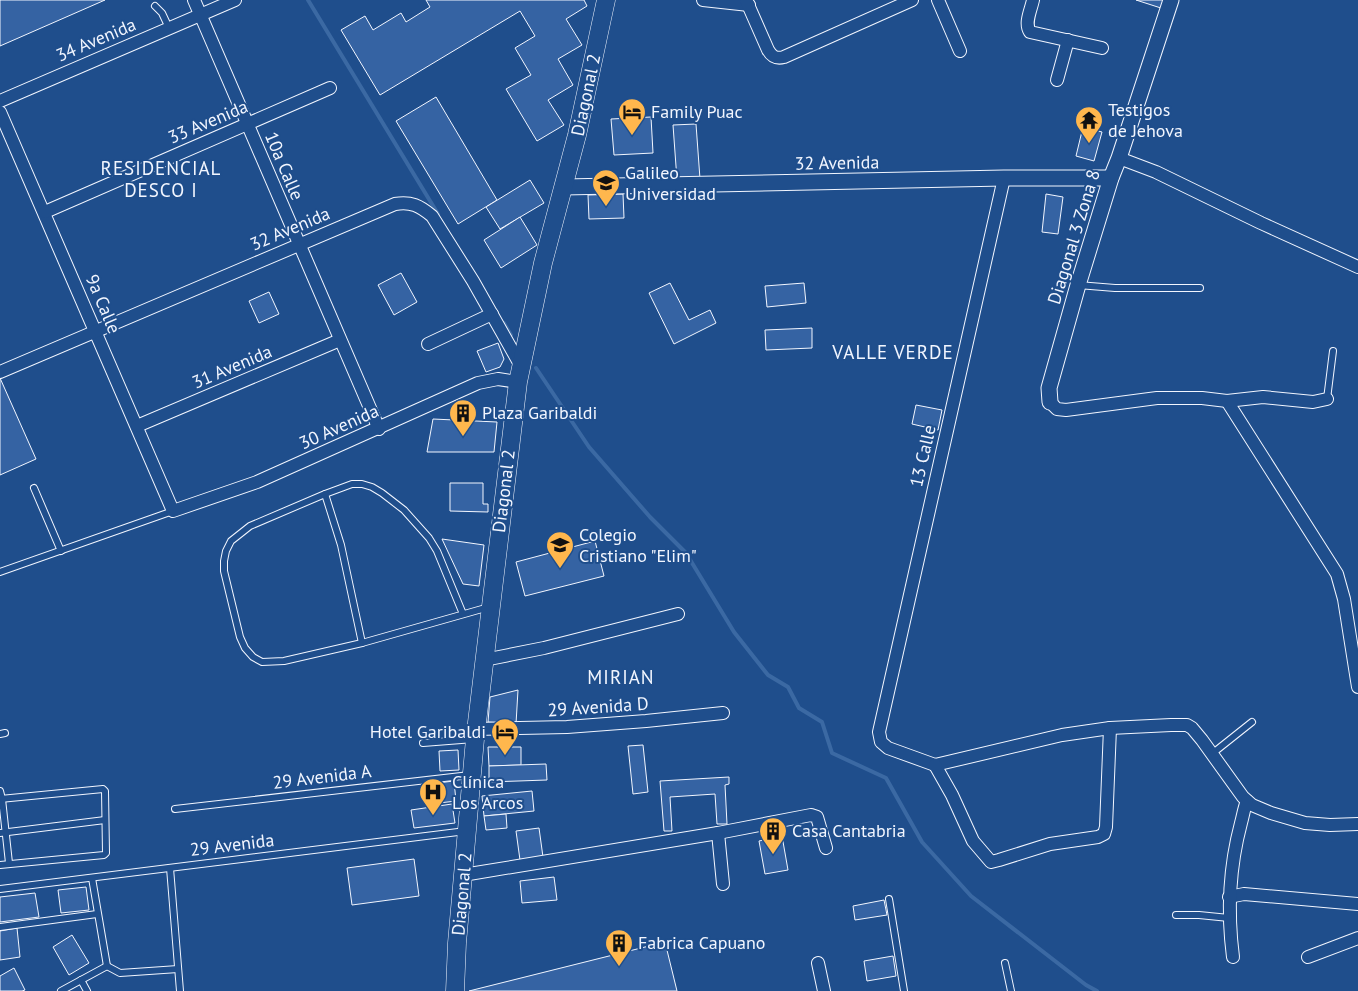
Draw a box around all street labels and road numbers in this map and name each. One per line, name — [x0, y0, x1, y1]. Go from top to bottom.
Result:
street label: 34 Avenida — [52, 12, 139, 67]
street label: Diagonal 2 — [566, 52, 605, 138]
street label: 33 Avenida — [164, 94, 251, 149]
street label: 10a Calle — [260, 128, 309, 203]
street label: 32 Avenida — [794, 150, 880, 175]
street label: Diagonal 3 Zona 8 — [1042, 167, 1105, 307]
street label: 32 Avenida — [246, 201, 333, 256]
street label: 9a Calle — [81, 271, 126, 337]
street label: 31 Avenida — [188, 339, 275, 394]
street label: 30 Avenida — [295, 399, 382, 454]
street label: 13 Calle — [904, 423, 941, 489]
street label: Diagonal 2 — [487, 448, 520, 534]
street label: 29 Avenida D — [547, 691, 649, 722]
street label: 29 Avenida A — [271, 759, 373, 794]
street label: 29 Avenida — [189, 828, 275, 861]
street label: Diagonal 2 — [446, 851, 477, 937]

